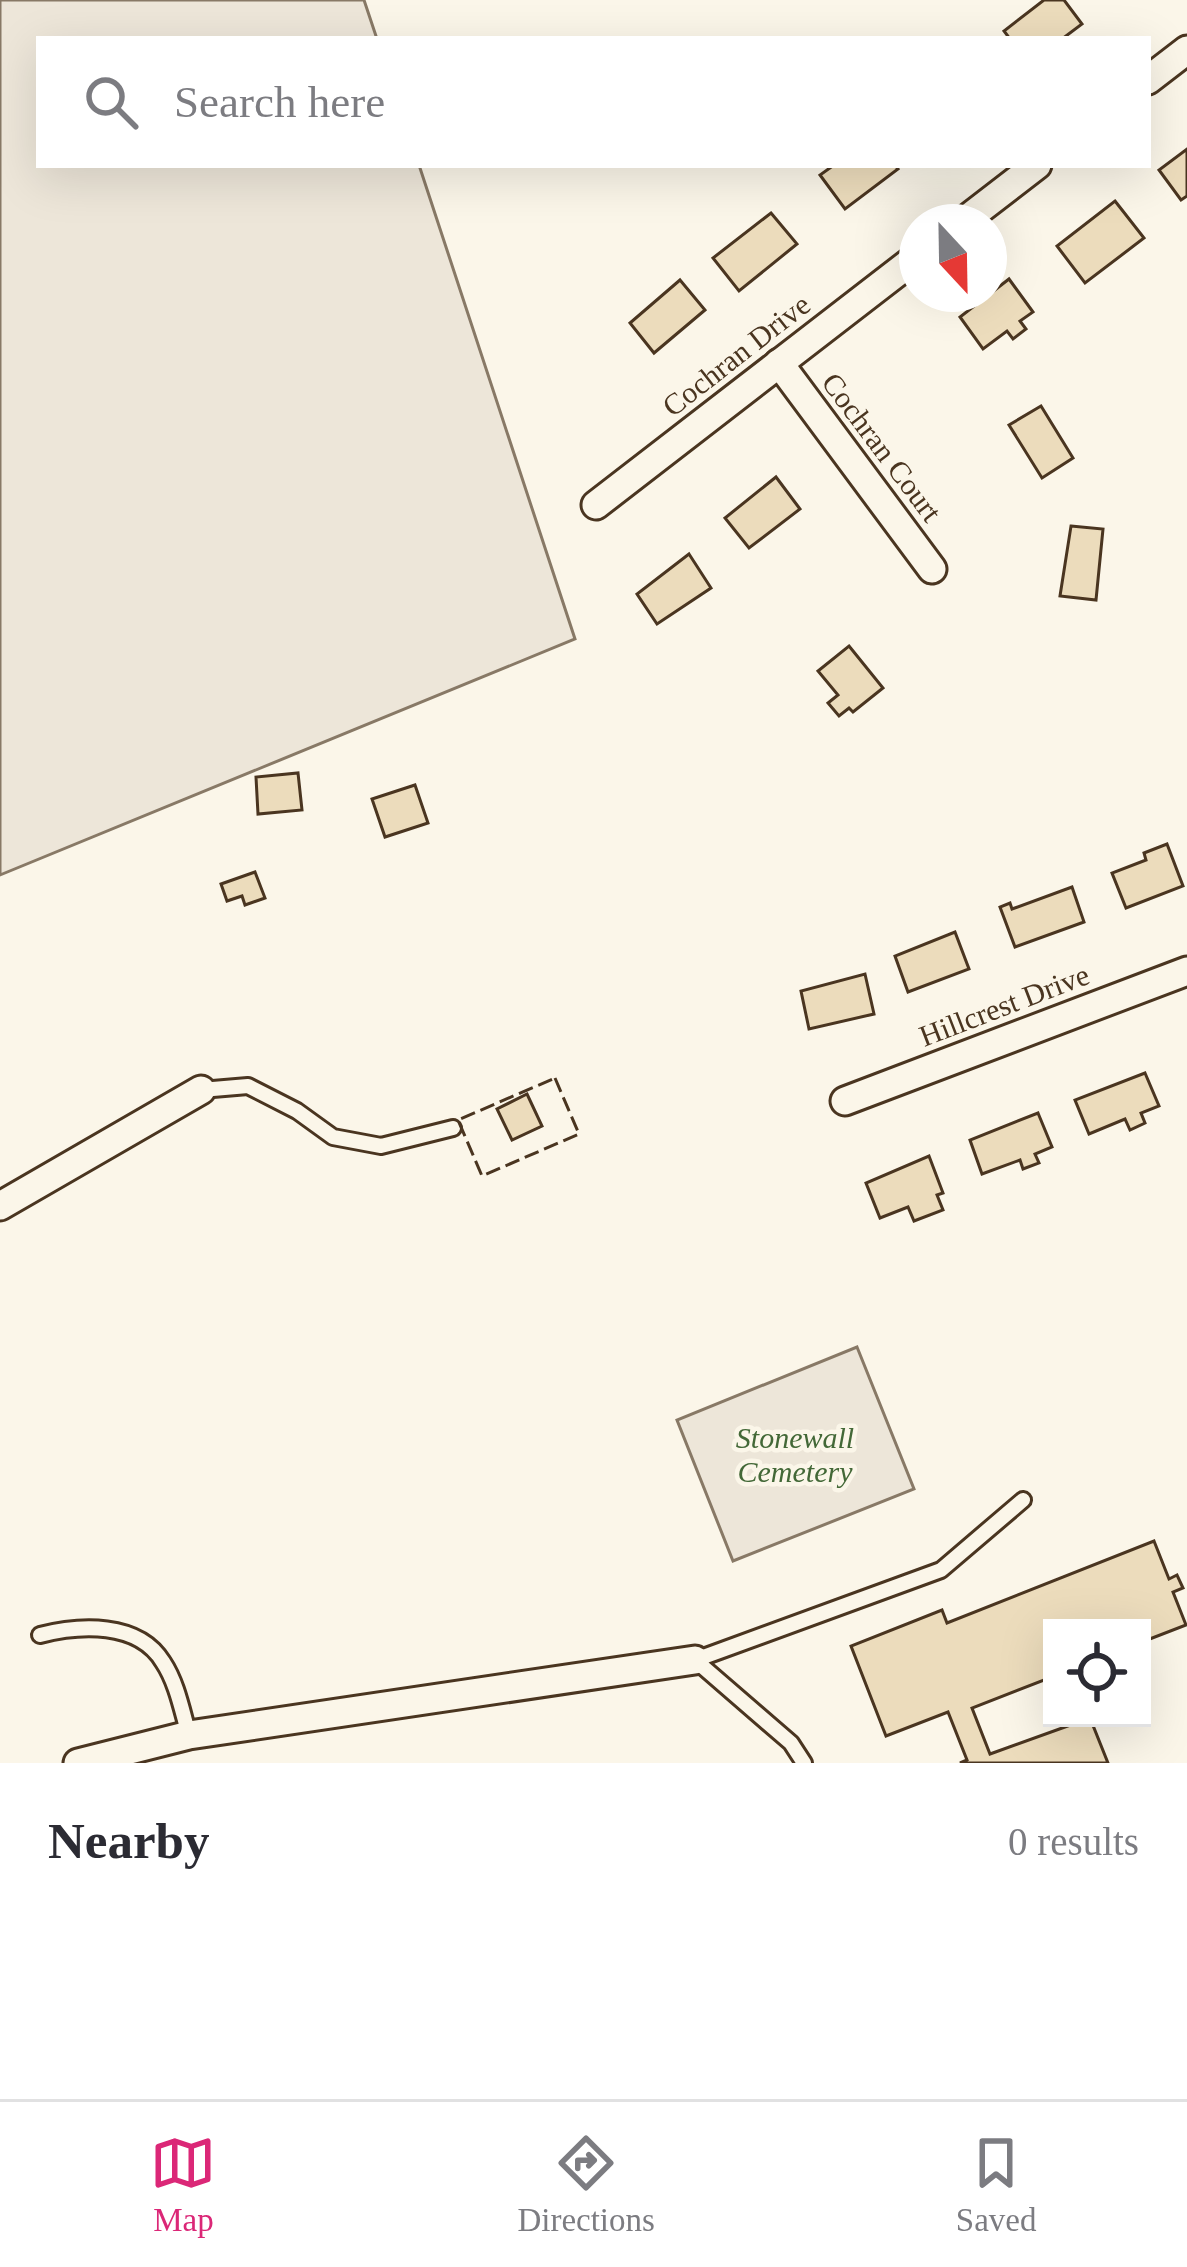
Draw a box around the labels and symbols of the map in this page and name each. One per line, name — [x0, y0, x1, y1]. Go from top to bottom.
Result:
north arrow — [899, 204, 1007, 312]
street label: Cochran Drive — [656, 287, 816, 423]
street label: Cochran Court — [815, 366, 949, 528]
street label: Hillcrest Drive — [914, 958, 1094, 1052]
park label: Stonewall Cemetery — [736, 1421, 854, 1488]

